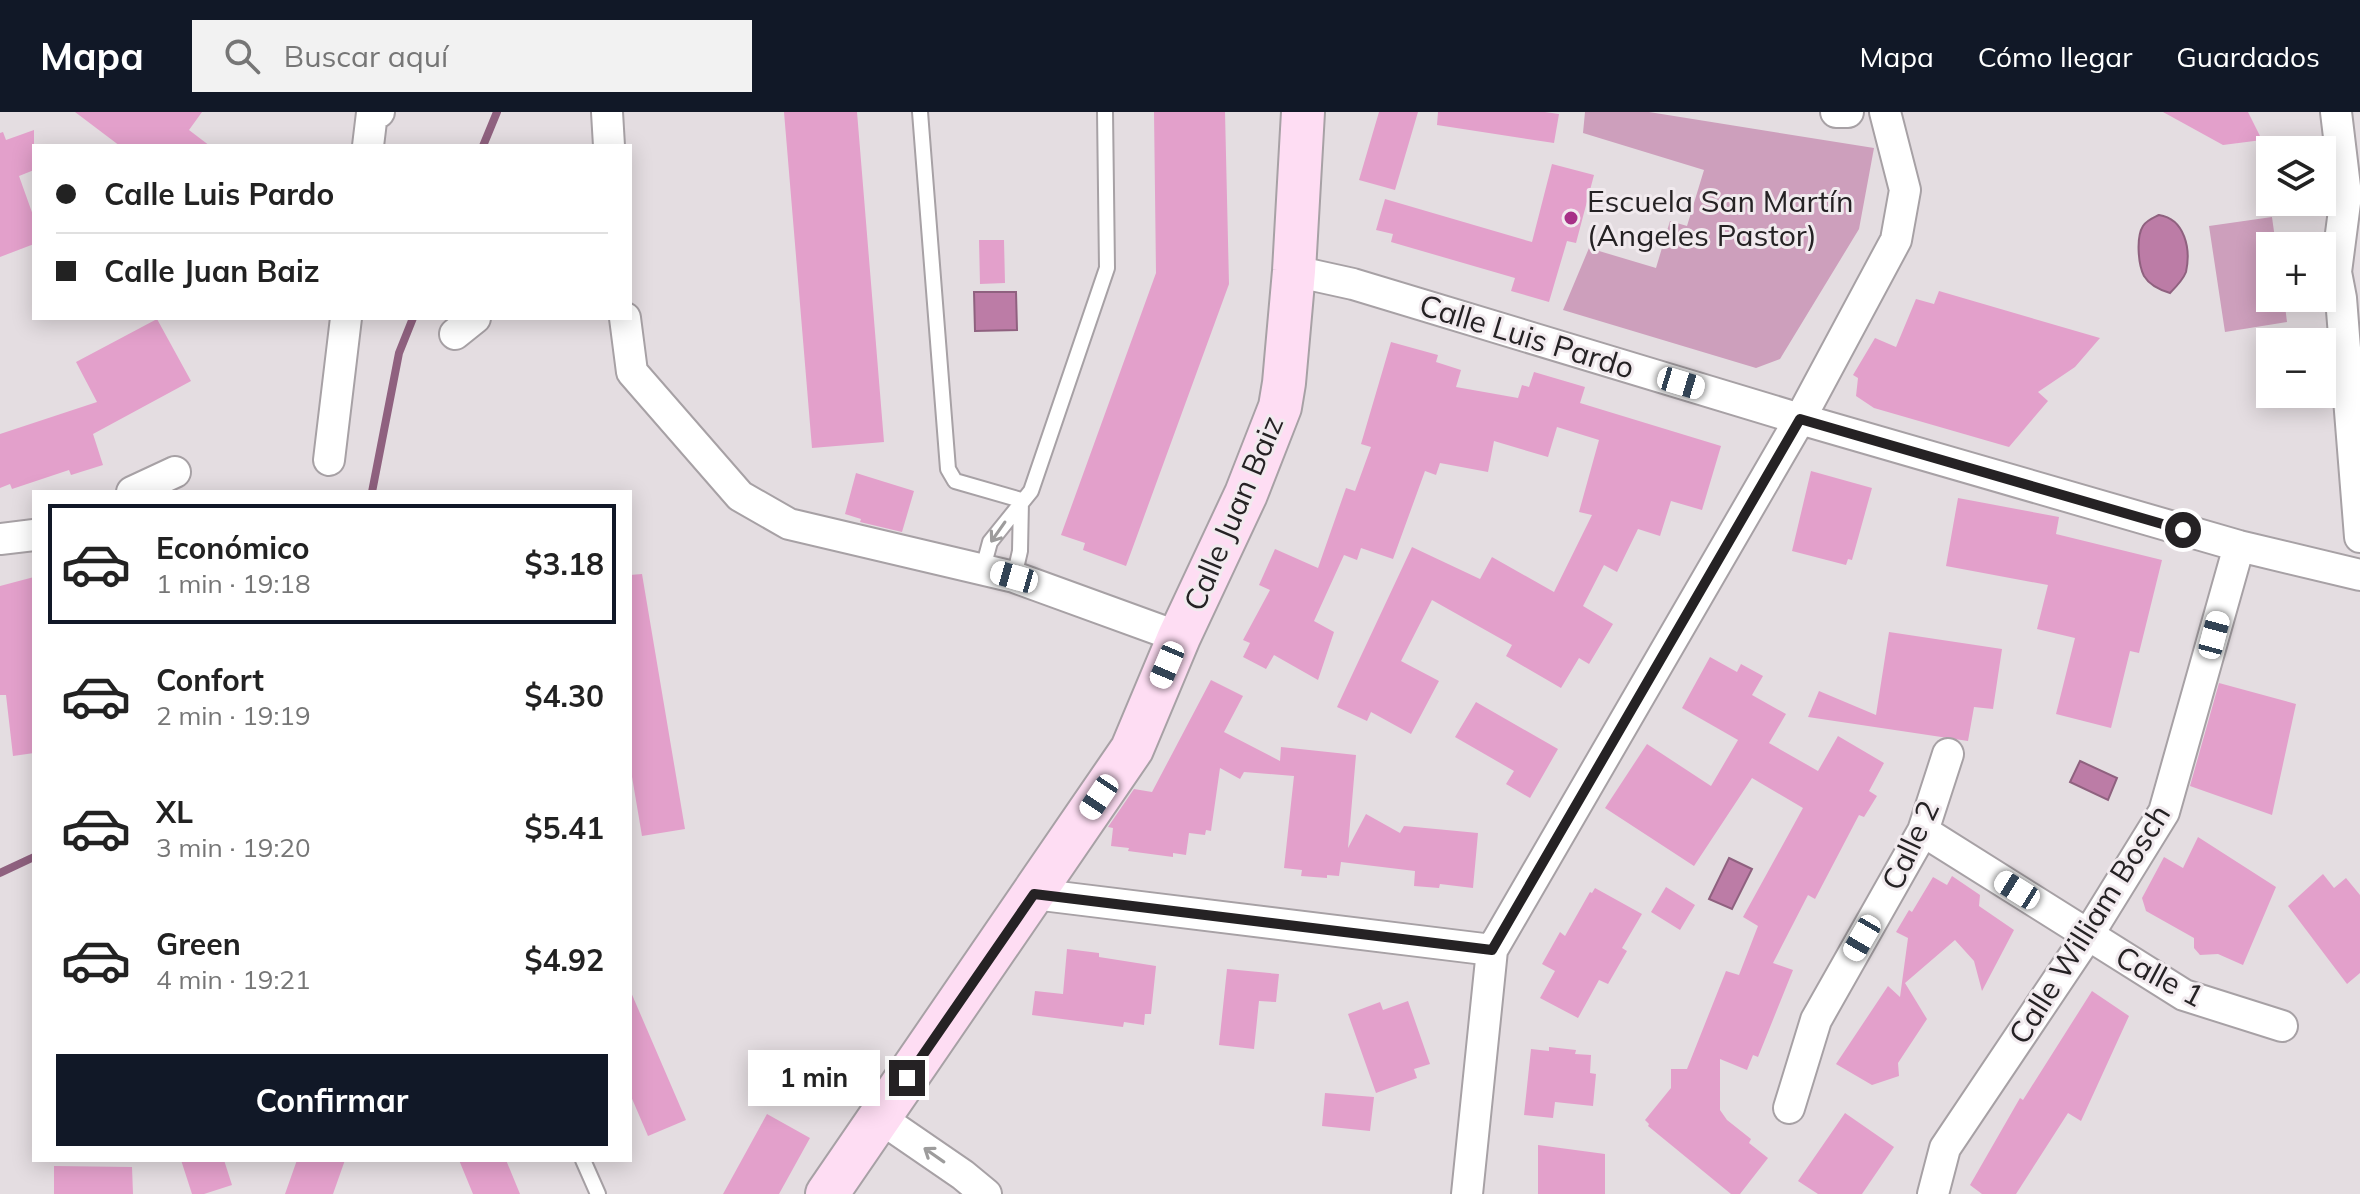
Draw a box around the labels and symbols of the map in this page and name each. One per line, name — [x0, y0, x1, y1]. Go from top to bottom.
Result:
place label: Escuela San Martín (Angeles Pastor) — [1587, 182, 1853, 254]
marker: Escuela San Martín (Angeles Pastor) — [1562, 209, 1580, 227]
street label: Calle Luis Pardo — [1415, 285, 1639, 387]
car — [1655, 365, 1707, 401]
street label: Calle Juan Baiz — [1175, 410, 1291, 616]
route start — [2165, 512, 2201, 548]
one-way arrow — [990, 521, 1006, 543]
car — [988, 559, 1040, 595]
car — [2196, 609, 2232, 661]
car — [1147, 638, 1187, 692]
car — [1076, 770, 1122, 824]
street label: Calle 2 — [1873, 794, 1947, 896]
street label: Calle William Bosch — [2000, 797, 2178, 1051]
car — [1990, 867, 2044, 913]
car — [1840, 911, 1884, 965]
street label: Calle 1 — [2109, 937, 2211, 1015]
callout: 1 min — [747, 1050, 879, 1106]
route end — [889, 1060, 925, 1096]
one-way arrow — [923, 1147, 945, 1163]

